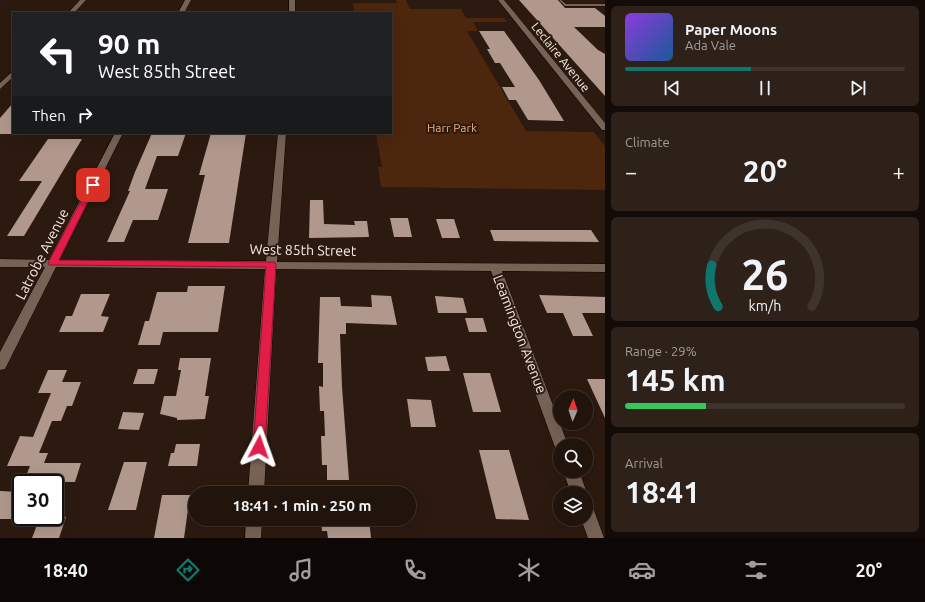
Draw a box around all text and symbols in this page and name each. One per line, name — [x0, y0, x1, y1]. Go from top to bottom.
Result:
street label: Leclaire Avenue — [529, 20, 593, 94]
text: Paper Moons — [685, 21, 777, 38]
icon: left — [32, 28, 84, 80]
text: 90 m — [98, 28, 160, 59]
text: Ada Vale — [685, 38, 736, 52]
text: West 85th Street — [98, 61, 235, 81]
icon: previous — [661, 77, 683, 99]
icon: pause — [754, 77, 776, 99]
icon: next — [847, 77, 869, 99]
icon: right — [74, 104, 96, 126]
text: Then — [32, 107, 66, 124]
park label: Harr Park — [427, 121, 477, 134]
text: Climate — [625, 135, 670, 149]
text: 20° — [743, 154, 787, 188]
text: − — [625, 159, 637, 184]
text: + — [893, 159, 905, 184]
pin — [76, 168, 110, 202]
icon: arrive — [82, 174, 104, 196]
street label: Latrobe Avenue — [12, 206, 72, 302]
street label: West 85th Street — [249, 241, 357, 259]
text: 26 — [742, 251, 788, 298]
street label: Leamington Avenue — [490, 272, 550, 396]
text: km/h — [749, 298, 781, 314]
text: Range · 29% — [625, 344, 697, 358]
text: 145 km — [625, 363, 726, 397]
north arrow — [553, 390, 593, 430]
map controls — [553, 390, 593, 526]
position arrow — [238, 426, 280, 468]
button: search — [553, 438, 593, 478]
text: Arrival — [625, 456, 663, 470]
speed limit sign: 30 — [12, 474, 64, 526]
text: 18:41 — [625, 475, 700, 509]
button: layers — [553, 486, 593, 526]
text: 18:41 · 1 min · 250 m — [233, 497, 371, 514]
icon: directions — [174, 556, 202, 584]
icon: music — [287, 556, 315, 584]
icon: phone — [401, 556, 429, 584]
icon: climate — [515, 556, 543, 584]
icon: car — [628, 556, 656, 584]
icon: filters — [742, 556, 770, 584]
text: 18:40 — [43, 560, 88, 580]
text: 20° — [855, 560, 882, 580]

